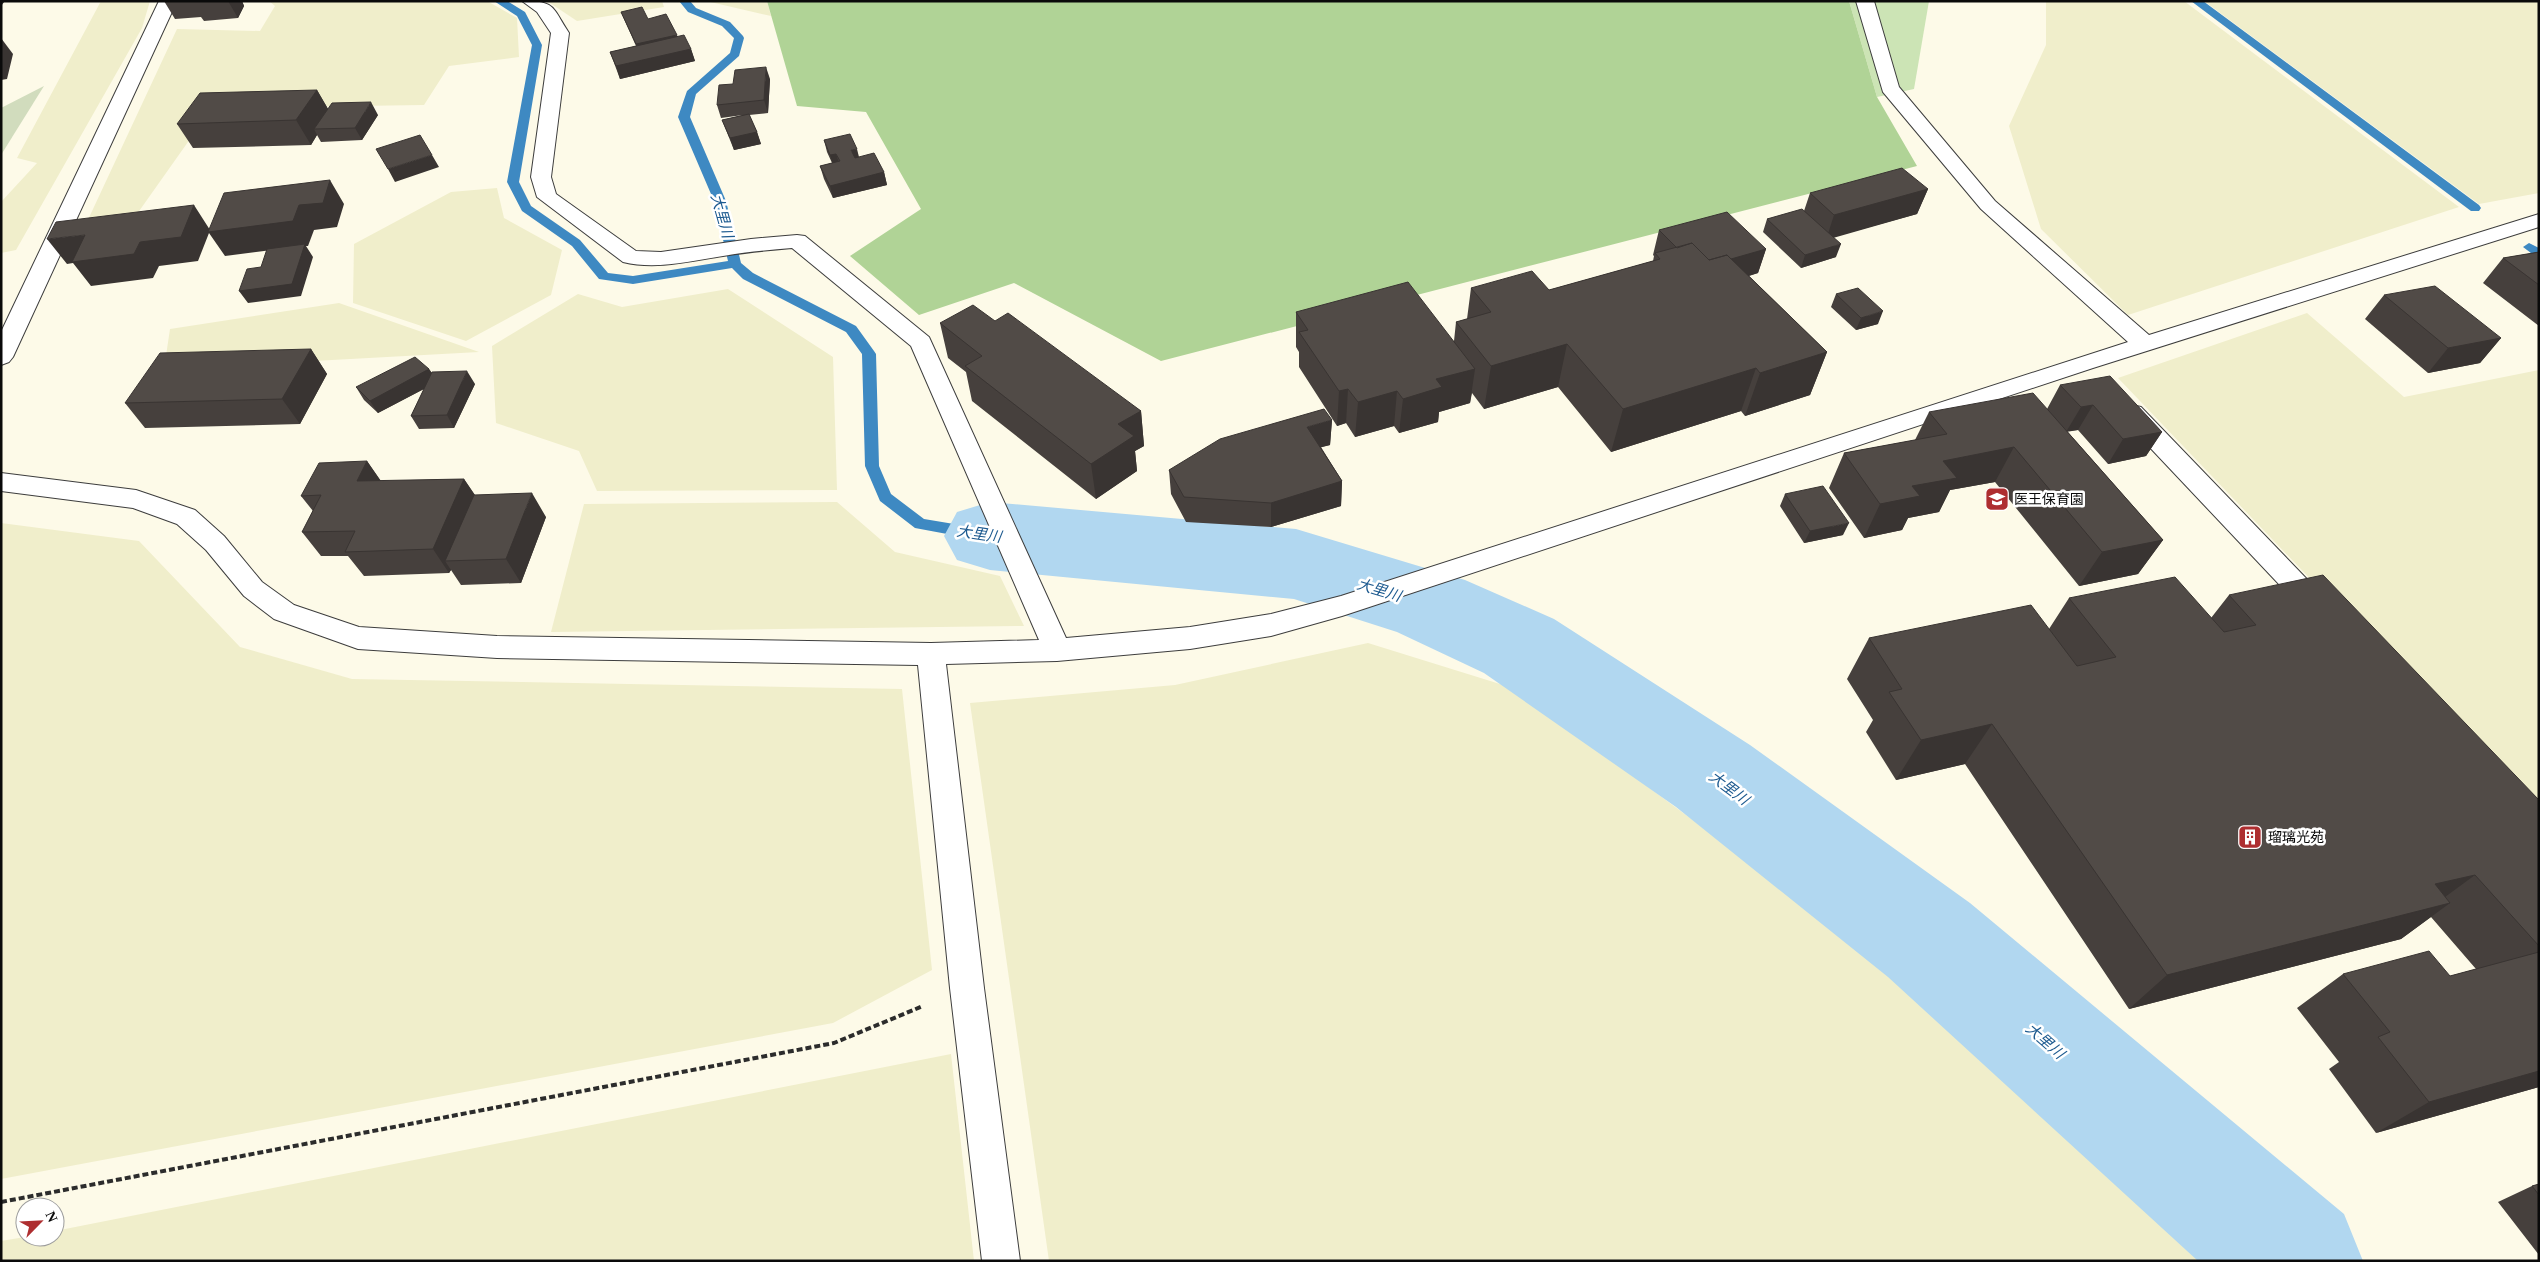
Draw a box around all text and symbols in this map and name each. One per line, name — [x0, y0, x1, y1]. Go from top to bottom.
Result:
water label: 大里川 — [708, 192, 736, 242]
school or university icon: 医王保育園 — [1984, 486, 2010, 512]
place label: 医王保育園 — [2014, 492, 2084, 507]
water label: 大里川 — [956, 523, 1004, 545]
water label: 大里川 — [1355, 576, 1405, 605]
water label: 大里川 — [1706, 768, 1753, 809]
building icon: 瑠璃光苑 — [2237, 824, 2263, 850]
place label: 瑠璃光苑 — [2268, 830, 2324, 845]
water label: 大里川 — [2023, 1020, 2069, 1063]
north arrow — [15, 1197, 65, 1247]
text: N — [43, 1209, 60, 1225]

